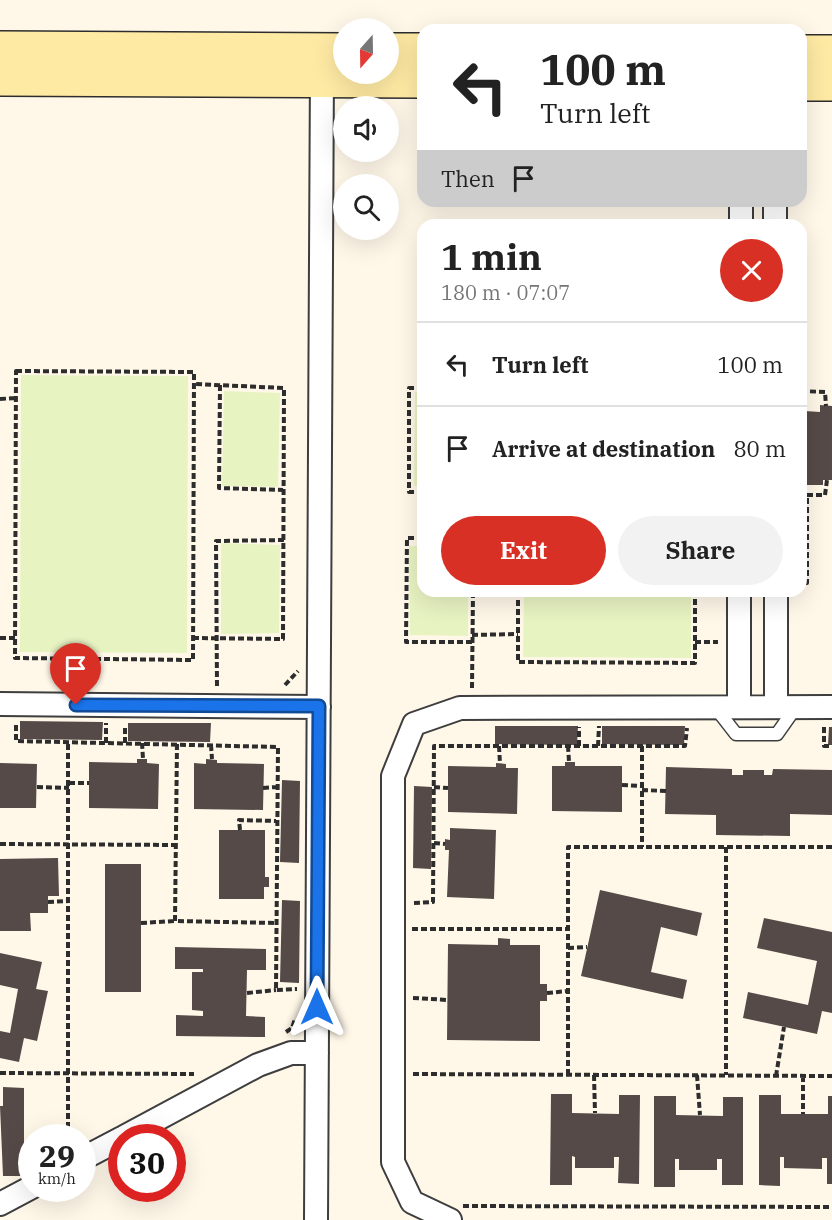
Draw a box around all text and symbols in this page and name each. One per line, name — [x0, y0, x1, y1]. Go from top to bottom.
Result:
north arrow — [333, 18, 399, 84]
map controls — [333, 18, 399, 240]
text: 100 m — [540, 42, 666, 97]
icon: left — [441, 48, 519, 126]
text: Turn left — [540, 95, 651, 130]
button: sound — [333, 96, 399, 162]
icon: arrive — [507, 162, 540, 195]
text: Then — [441, 164, 495, 193]
button: search — [333, 174, 399, 240]
text: 1 min — [441, 233, 542, 280]
button: close — [720, 239, 783, 302]
text: 180 m · 07:07 — [441, 279, 570, 306]
icon: left — [441, 348, 474, 381]
text: Turn left — [492, 350, 588, 379]
text: 100 m — [717, 350, 783, 379]
icon: arrive — [441, 432, 474, 465]
text: Arrive at destination — [492, 434, 715, 463]
text: 80 m — [733, 434, 786, 463]
button: Exit — [441, 516, 606, 585]
button: Share — [618, 516, 783, 585]
pin — [50, 643, 101, 705]
icon: arrive — [59, 652, 92, 685]
position arrow — [285, 975, 349, 1039]
speed limit sign: 30 — [108, 1124, 186, 1202]
text: 29 — [39, 1136, 75, 1175]
text: km/h — [38, 1169, 76, 1188]

